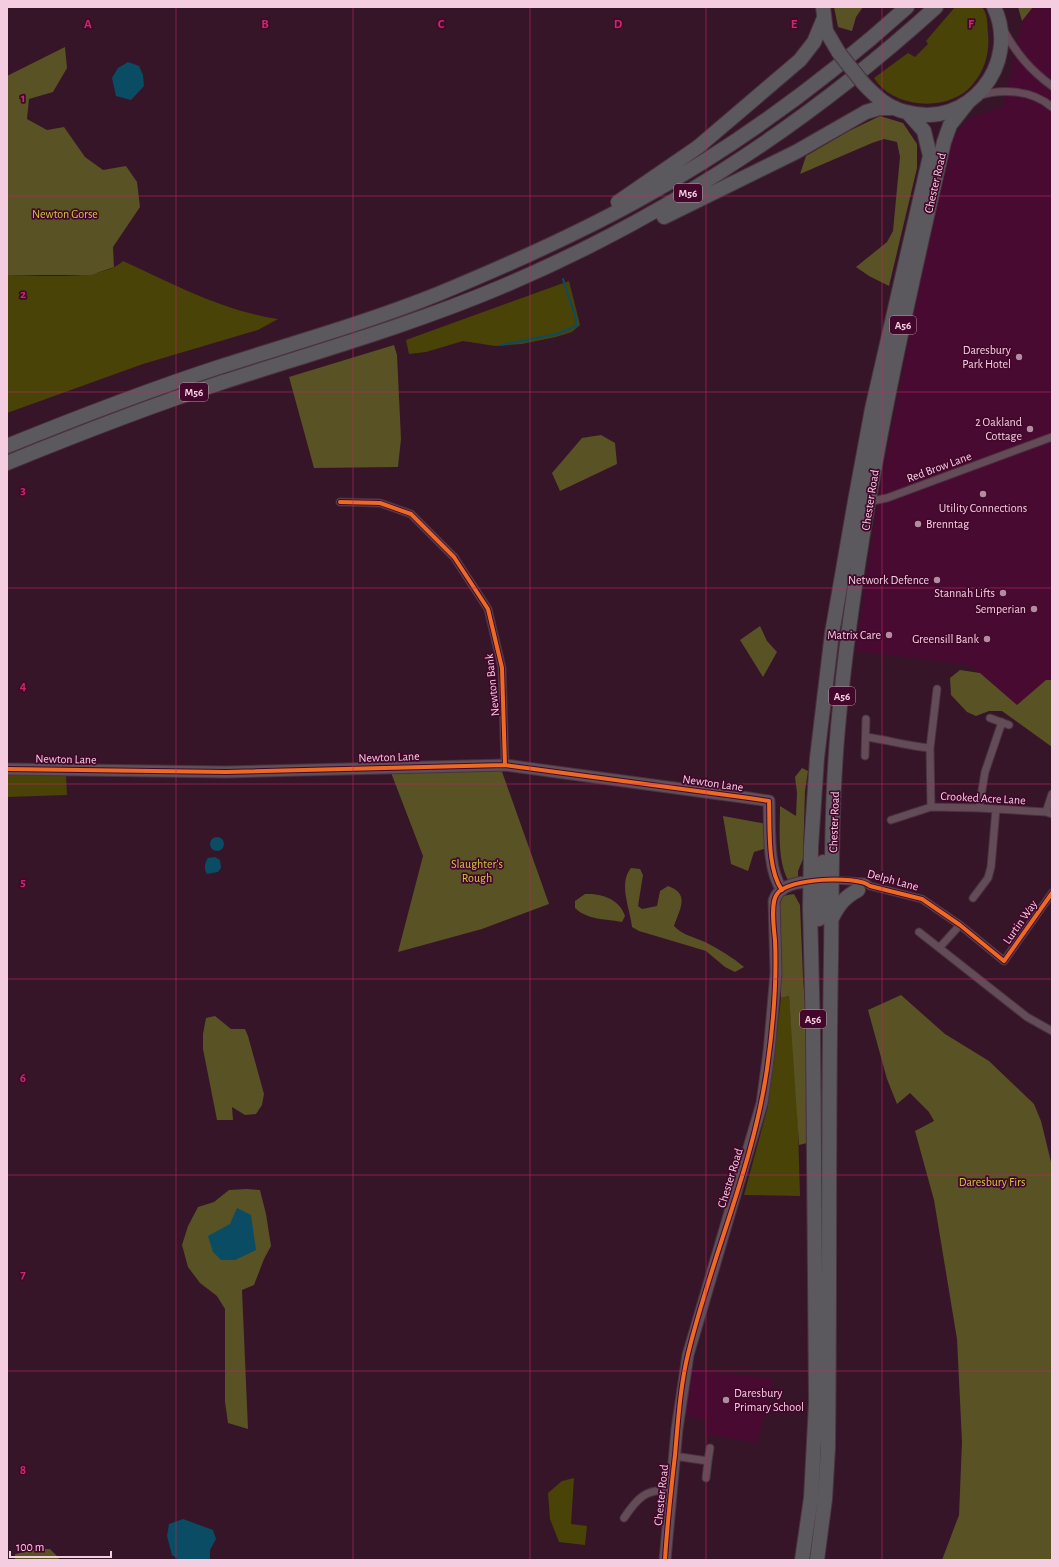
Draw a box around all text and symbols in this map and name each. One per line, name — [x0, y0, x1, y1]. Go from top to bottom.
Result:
text: A — [84, 18, 92, 31]
text: B — [261, 18, 269, 31]
text: C — [438, 18, 445, 31]
text: D — [614, 18, 623, 31]
text: E — [791, 18, 798, 31]
text: F — [968, 18, 975, 31]
text: 1 — [21, 92, 25, 105]
street label: Chester Road — [922, 152, 948, 214]
road number: M56 — [674, 184, 702, 202]
park label: Newton Gorse — [32, 208, 98, 220]
text: 2 — [20, 288, 26, 301]
road number: A56 — [890, 316, 916, 334]
place label: Daresbury Park Hotel — [962, 344, 1011, 370]
marker: Daresbury Park Hotel — [1014, 352, 1024, 362]
road number: M56 — [180, 383, 208, 401]
place label: 2 Oakland Cottage — [975, 416, 1022, 442]
marker: 2 Oakland Cottage — [1025, 424, 1035, 434]
street label: Red Brow Lane — [905, 450, 973, 484]
street label: Chester Road — [859, 469, 881, 531]
text: 3 — [20, 484, 26, 497]
marker: Utility Connections — [978, 489, 988, 499]
place label: Utility Connections — [939, 502, 1027, 515]
place label: Brenntag — [926, 518, 969, 530]
marker: Brenntag — [913, 519, 923, 529]
place label: Network Defence — [848, 574, 929, 586]
marker: Network Defence — [932, 575, 942, 585]
place label: Stannah Lifts — [934, 587, 995, 599]
marker: Stannah Lifts — [998, 588, 1008, 598]
place label: Semperian — [975, 603, 1026, 615]
marker: Semperian — [1029, 604, 1039, 614]
place label: Matrix Care — [827, 629, 881, 641]
marker: Matrix Care — [884, 630, 894, 640]
place label: Greensill Bank — [912, 633, 980, 645]
marker: Greensill Bank — [982, 634, 992, 644]
street label: Newton Bank — [483, 653, 501, 717]
text: 4 — [20, 680, 27, 693]
road number: A56 — [829, 687, 855, 705]
street label: Newton Lane — [358, 750, 420, 764]
street label: Newton Lane — [35, 752, 97, 766]
street label: Newton Lane — [682, 773, 744, 793]
street label: Crooked Acre Lane — [940, 790, 1026, 806]
street label: Chester Road — [827, 791, 841, 853]
park label: Slaughter's Rough — [451, 858, 503, 884]
street label: Delph Lane — [866, 867, 920, 893]
text: 5 — [20, 876, 26, 889]
street label: Lurtin Way — [1001, 898, 1040, 947]
road number: A56 — [800, 1010, 826, 1028]
text: 6 — [20, 1072, 26, 1085]
street label: Chester Road — [715, 1147, 745, 1209]
park label: Daresbury Firs — [959, 1176, 1025, 1189]
text: 7 — [20, 1268, 26, 1281]
place label: Daresbury Primary School — [734, 1387, 804, 1414]
marker: Daresbury Primary School — [721, 1395, 731, 1405]
text: 8 — [20, 1464, 26, 1477]
street label: Chester Road — [652, 1464, 670, 1526]
scale bar — [10, 1533, 111, 1559]
text: 100 m — [16, 1541, 44, 1553]

